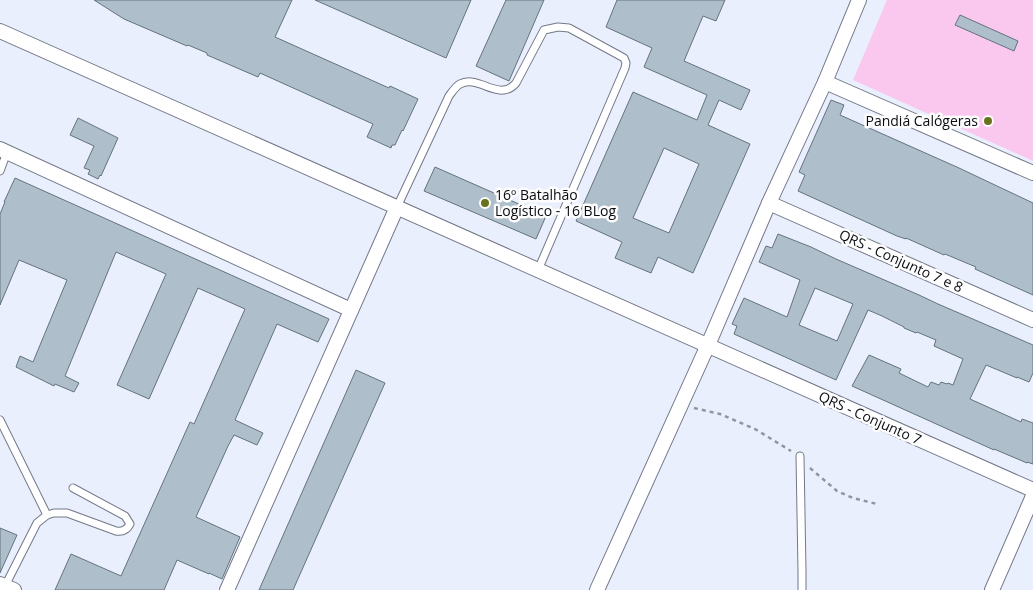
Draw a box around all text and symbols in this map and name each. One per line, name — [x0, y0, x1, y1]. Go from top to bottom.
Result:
place label: Pandiá Calógeras — [866, 111, 978, 130]
marker: Pandiá Calógeras — [982, 115, 994, 127]
place label: 16º Batalhão Logístico - 16 BLog — [495, 185, 616, 220]
marker: 16º Batalhão Logístico - 16 BLog — [479, 197, 491, 209]
street label: QRS - Conjunto 7 e 8 — [836, 225, 966, 296]
street label: QRS - Conjunto 7 — [816, 386, 925, 449]

